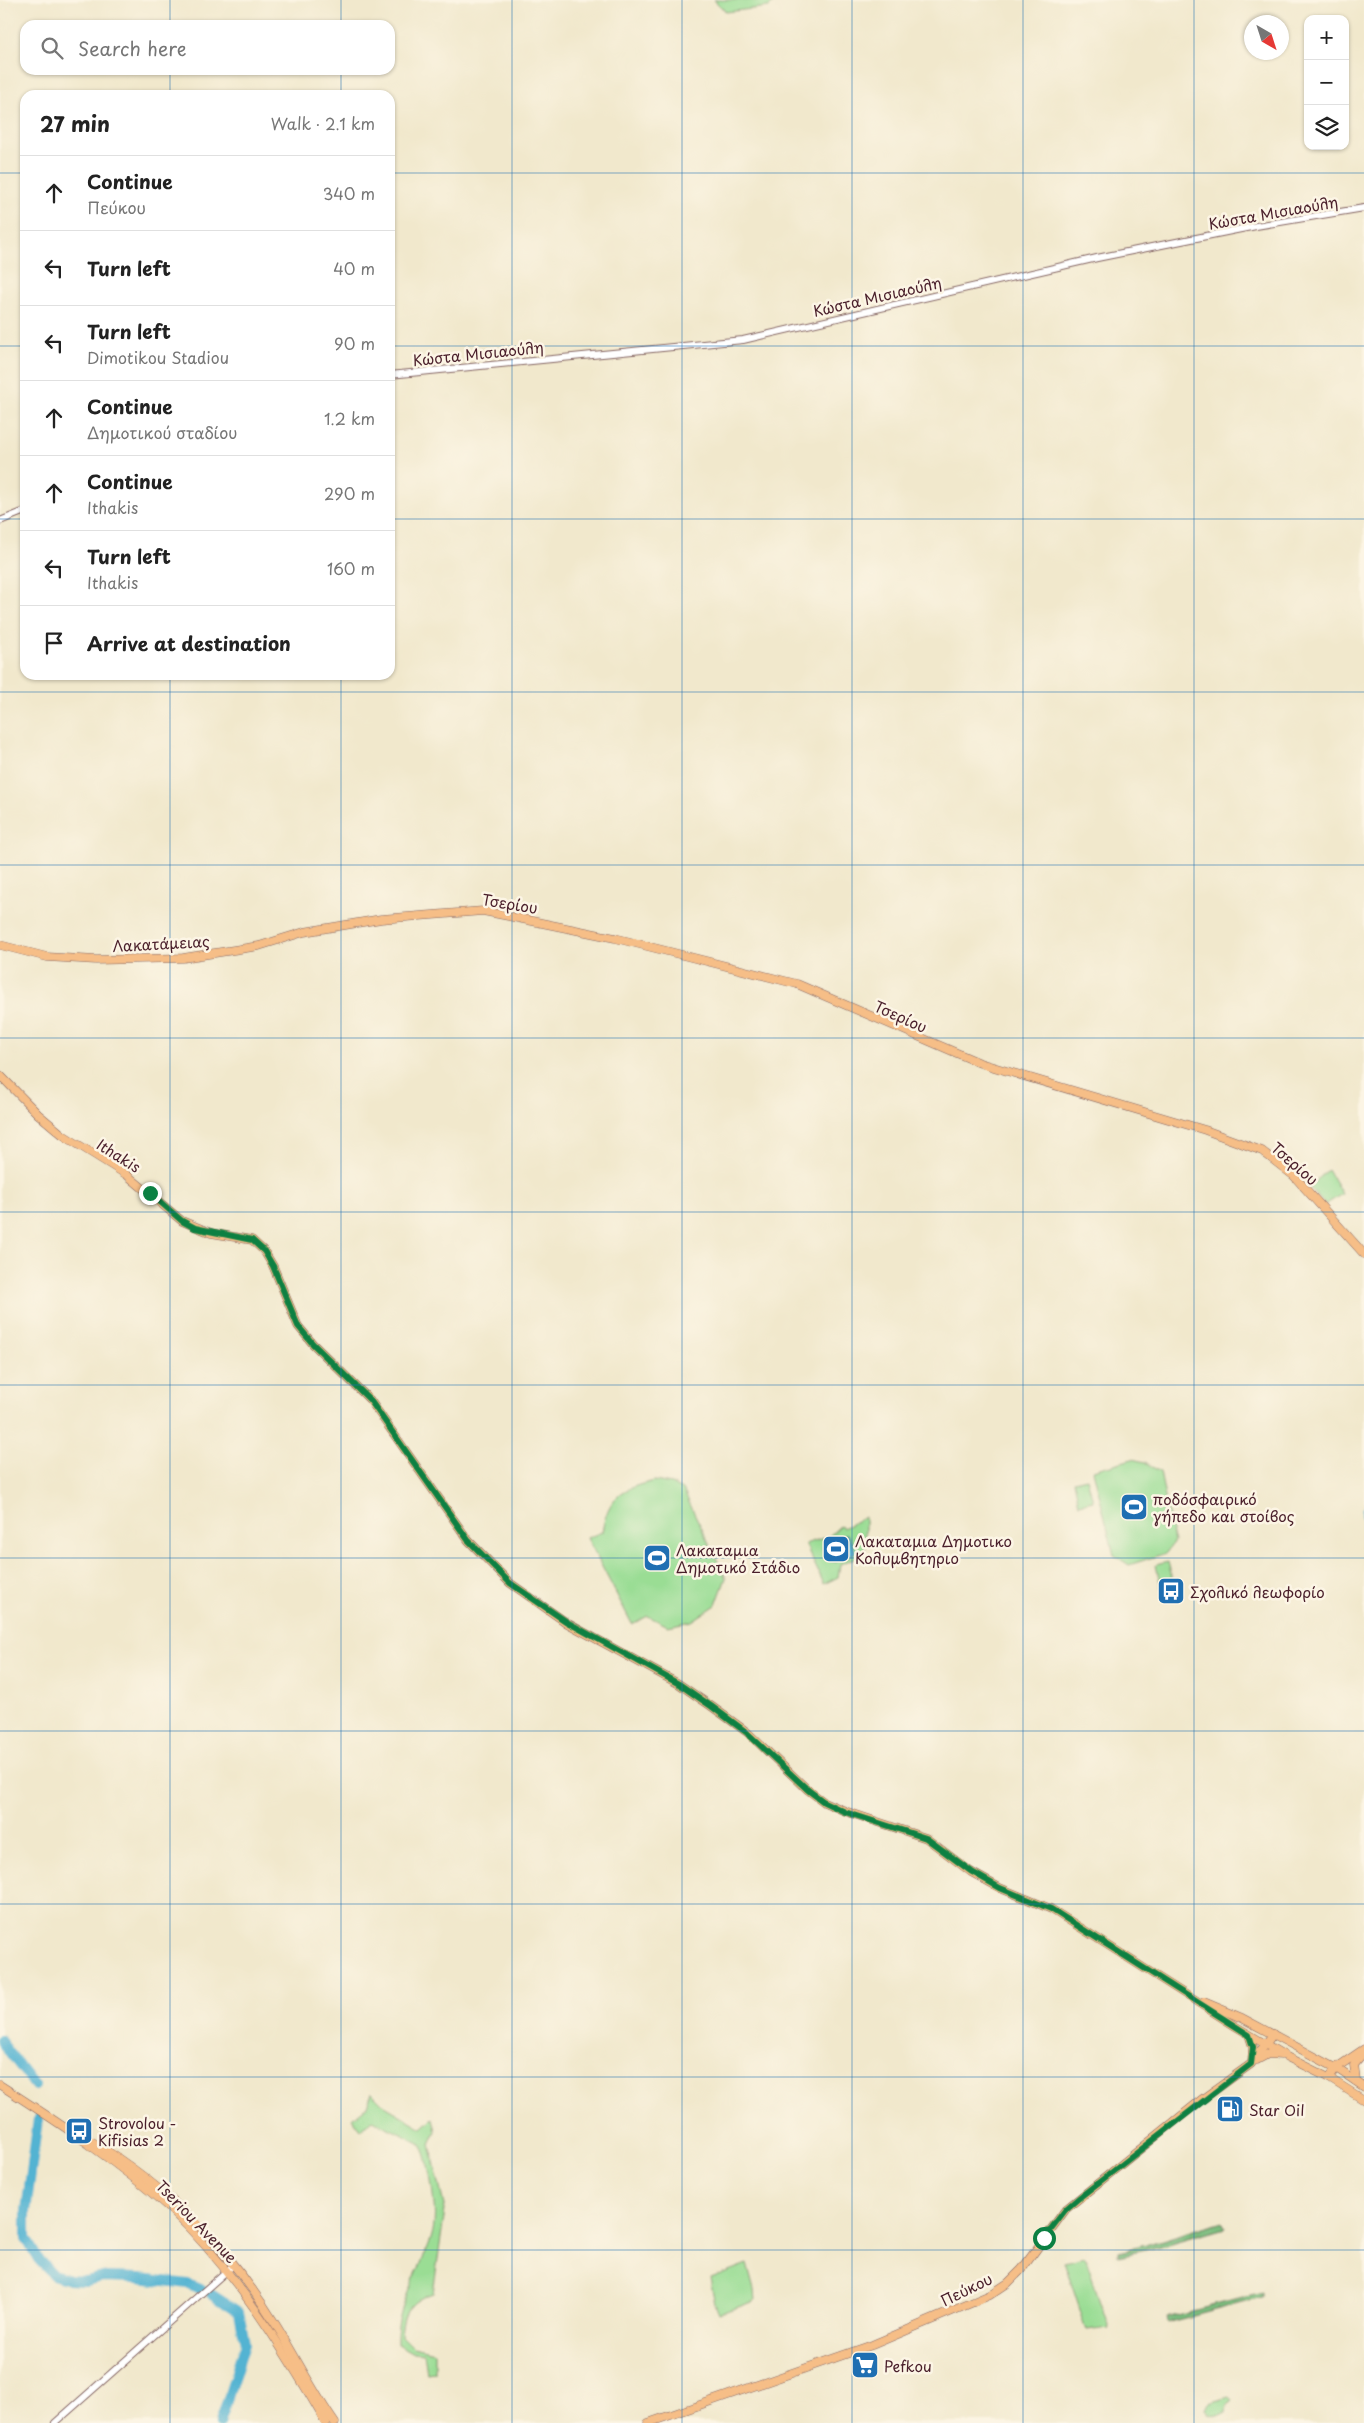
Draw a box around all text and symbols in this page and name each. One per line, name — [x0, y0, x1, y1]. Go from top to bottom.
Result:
north arrow — [1244, 15, 1289, 60]
map controls — [1304, 15, 1349, 150]
button: + — [1304, 15, 1349, 60]
search box — [20, 20, 395, 75]
icon: search — [38, 34, 66, 62]
text: Search here — [78, 34, 187, 62]
button: − — [1304, 60, 1349, 105]
button: layers — [1304, 105, 1349, 150]
text: 27 min — [40, 107, 110, 139]
text: Walk · 2.1 km — [271, 111, 375, 135]
text: Continue — [87, 167, 173, 195]
icon: ahead — [40, 179, 68, 207]
text: 340 m — [323, 181, 375, 205]
street label: Κώστα Μισιαούλη — [1206, 189, 1340, 235]
text: Πεύκου — [87, 195, 146, 219]
icon: left — [40, 254, 68, 282]
text: Turn left — [87, 254, 171, 282]
text: 40 m — [333, 256, 375, 280]
street label: Κώστα Μισιαούλη — [810, 270, 944, 322]
text: Turn left — [87, 317, 171, 345]
icon: left — [40, 329, 68, 357]
text: 90 m — [334, 331, 375, 355]
street label: Κώστα Μισιαούλη — [411, 335, 545, 371]
text: Dimotikou Stadiou — [87, 345, 229, 369]
text: Continue — [87, 392, 173, 420]
icon: ahead — [40, 404, 68, 432]
text: 1.2 km — [324, 406, 375, 430]
text: Δημοτικού σταδίου — [87, 420, 237, 444]
text: Continue — [87, 467, 173, 495]
icon: ahead — [40, 479, 68, 507]
text: 290 m — [324, 481, 375, 505]
text: Ithakis — [87, 495, 138, 519]
text: Turn left — [87, 542, 171, 570]
icon: left — [40, 554, 68, 582]
text: 160 m — [327, 556, 375, 580]
text: Ithakis — [87, 570, 138, 594]
icon: arrive — [40, 629, 68, 657]
text: Arrive at destination — [87, 629, 291, 657]
street label: Τσερίου — [481, 887, 539, 919]
street label: Λακατάμειας — [112, 929, 210, 957]
street label: Τσερίου — [871, 994, 931, 1038]
street label: Ithakis — [93, 1133, 146, 1178]
street label: Τσερίου — [1266, 1136, 1324, 1190]
route end — [139, 1182, 162, 1205]
place label: ποδόσφαιρικό γήπεδο και στοίβος — [1153, 1487, 1295, 1527]
sports icon: ποδόσφαιρικό γήπεδο και στοίβος — [1119, 1492, 1149, 1522]
place label: Λακαταμια Δημοτικο Κολυμβητηριο — [855, 1529, 1012, 1569]
sports icon: Λακαταμια Δημοτικο Κολυμβητηριο — [821, 1534, 851, 1564]
place label: Λακαταμια Δημοτικό Στάδιο — [676, 1538, 800, 1578]
sports icon: Λακαταμια Δημοτικό Στάδιο — [642, 1543, 672, 1573]
bus stop icon: Σχολικό λεωφορίο — [1156, 1576, 1186, 1606]
place label: Σχολικό λεωφορίο — [1190, 1580, 1325, 1603]
fuel station icon: Star Oil — [1215, 2094, 1245, 2124]
place label: Star Oil — [1249, 2098, 1304, 2121]
place label: Strovolou - Kifisias 2 — [98, 2111, 177, 2151]
bus stop icon: Strovolou - Kifisias 2 — [64, 2116, 94, 2146]
street label: Tseriou Avenue — [151, 2174, 243, 2268]
route start — [1033, 2227, 1056, 2250]
street label: Πεύκου — [936, 2267, 996, 2311]
supermarket icon: Pefkou — [850, 2350, 880, 2380]
place label: Pefkou — [884, 2354, 932, 2377]

